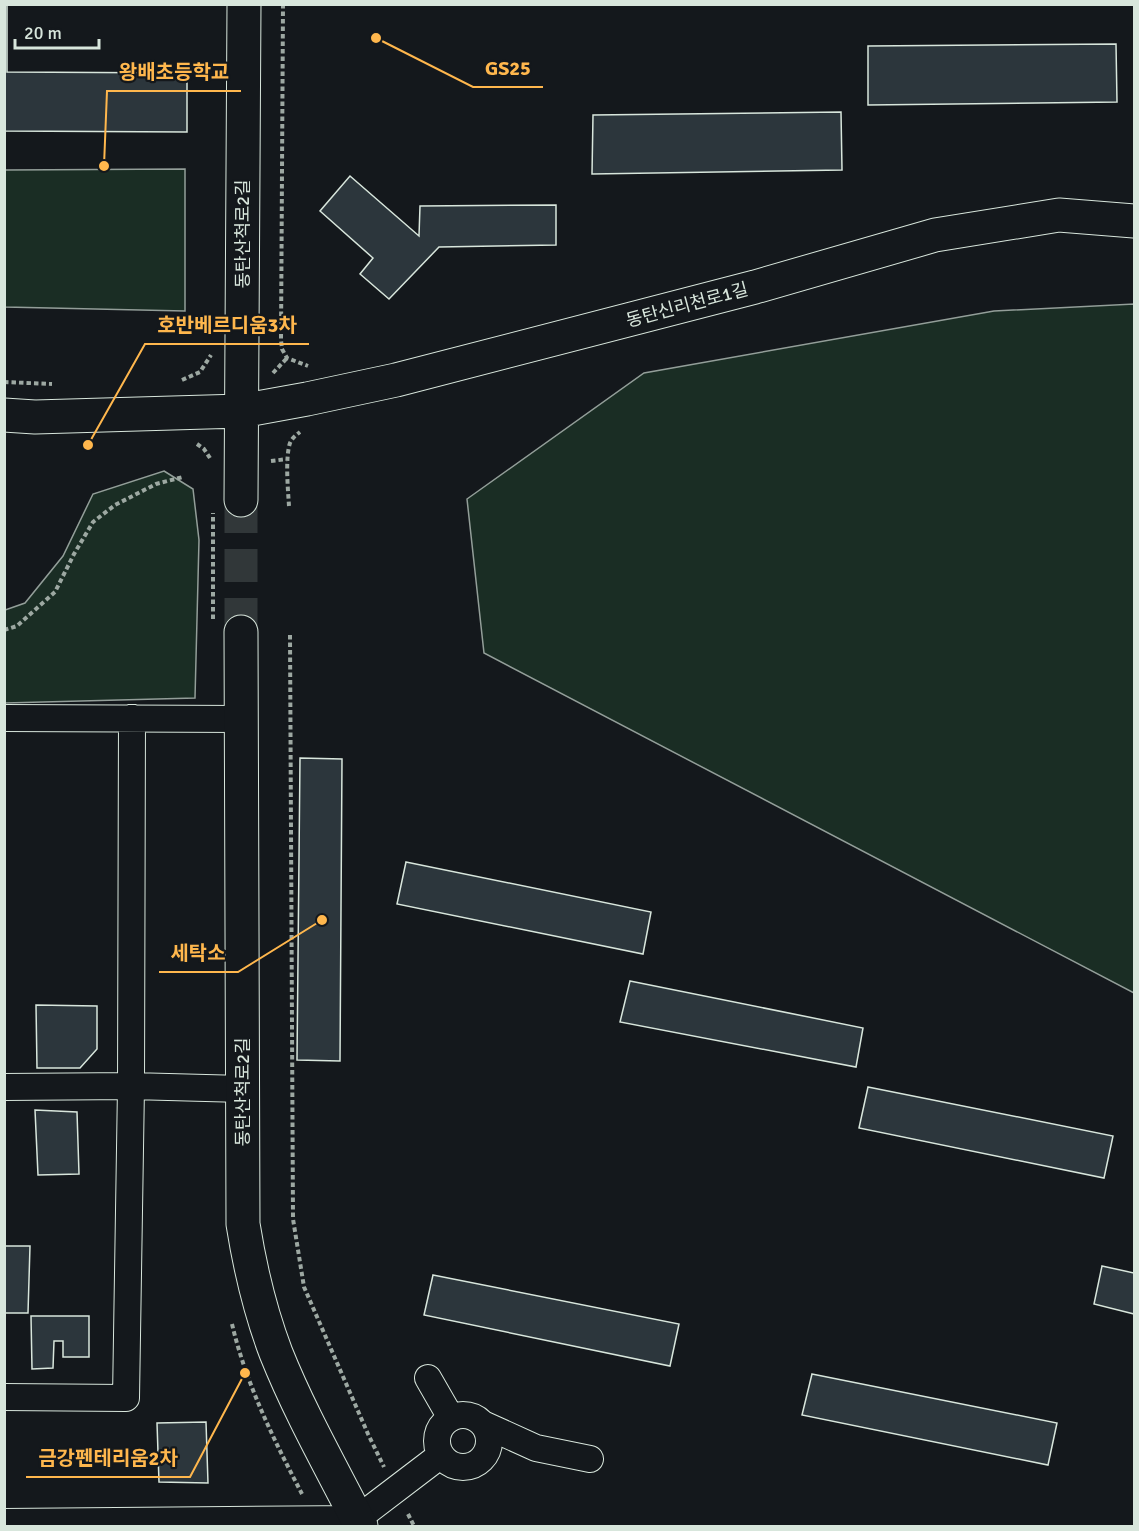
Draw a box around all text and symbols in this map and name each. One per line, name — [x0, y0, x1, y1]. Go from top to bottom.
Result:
scale bar — [15, 12, 99, 50]
text: 20 m — [24, 22, 62, 44]
callout: GS25 — [473, 49, 543, 87]
callout: 왕배초등학교 — [107, 53, 241, 91]
text: GS25 — [485, 56, 531, 81]
text: 왕배초등학교 — [119, 60, 229, 85]
street label: 동탄산척로2길 — [232, 179, 254, 289]
street label: 동탄신리천로1길 — [623, 278, 751, 332]
callout: 호반베르디움3차 — [145, 306, 309, 344]
text: 호반베르디움3차 — [157, 313, 297, 338]
callout: 세탁소 — [159, 934, 238, 972]
text: 세탁소 — [170, 941, 226, 966]
street label: 동탄산척로2길 — [232, 1037, 254, 1147]
callout: 금강펜테리움2차 — [26, 1439, 190, 1477]
text: 금강펜테리움2차 — [38, 1446, 178, 1471]

